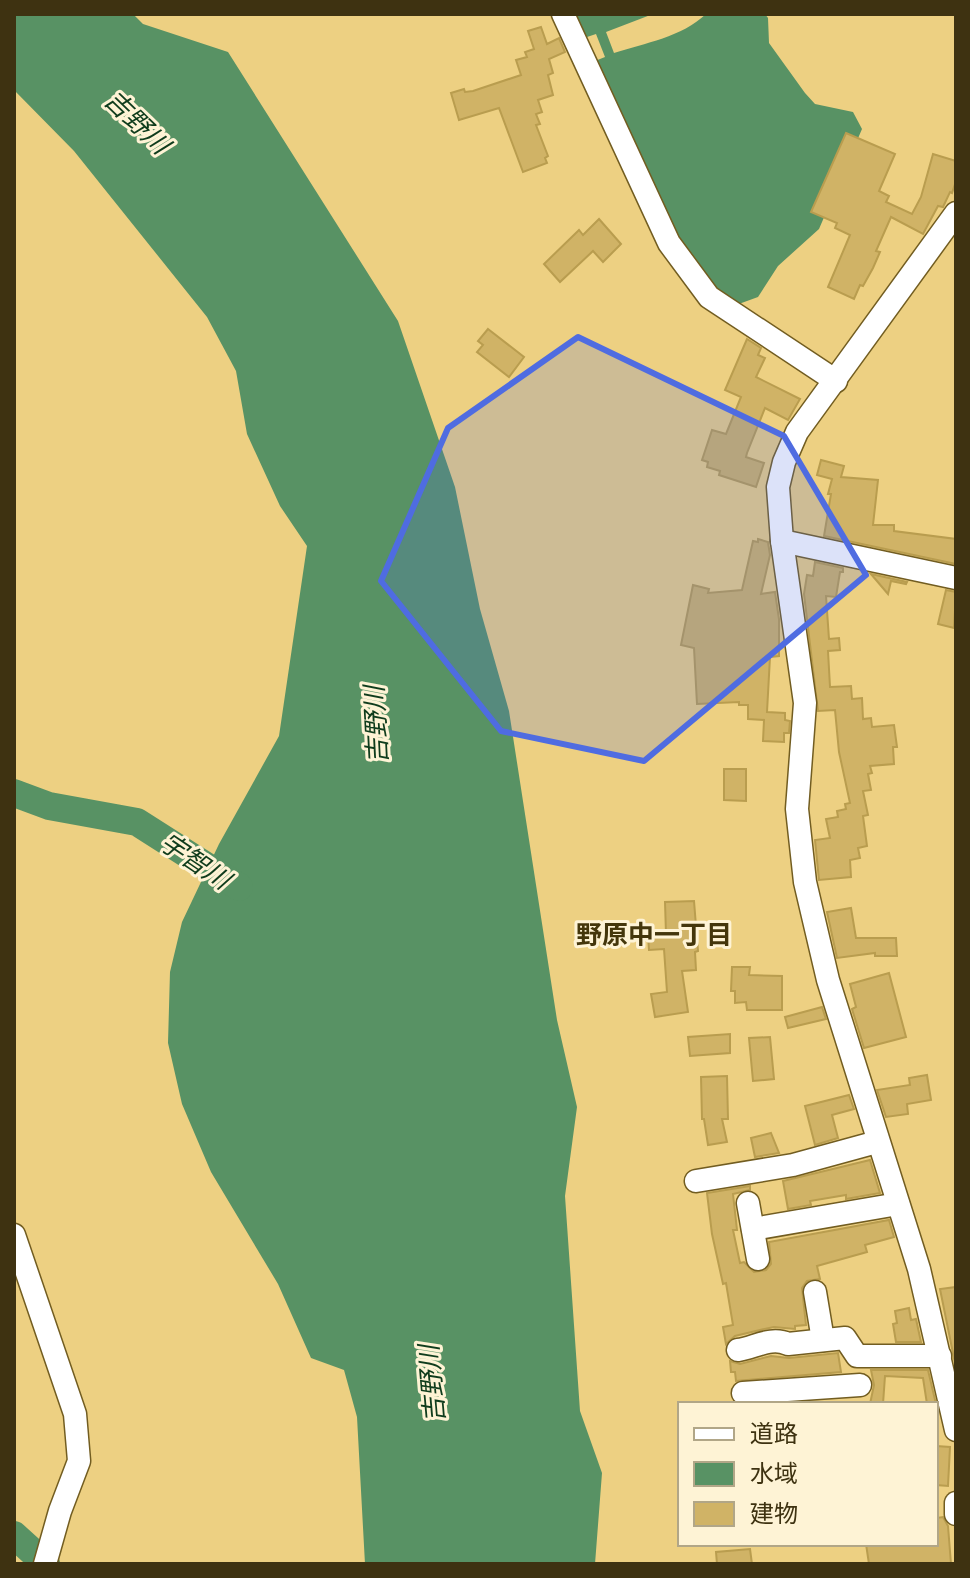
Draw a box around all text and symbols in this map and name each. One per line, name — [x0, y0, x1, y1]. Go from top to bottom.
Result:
water label: 吉野川 — [99, 83, 178, 162]
water label: 吉野川 — [358, 682, 393, 765]
water label: 宇智川 — [154, 826, 239, 897]
district label: 野原中一丁目 — [576, 919, 732, 950]
water label: 吉野川 — [412, 1341, 450, 1424]
legend — [678, 1402, 938, 1546]
text: 道路 — [750, 1418, 798, 1447]
text: 水域 — [750, 1458, 798, 1487]
text: 建物 — [750, 1498, 798, 1527]

